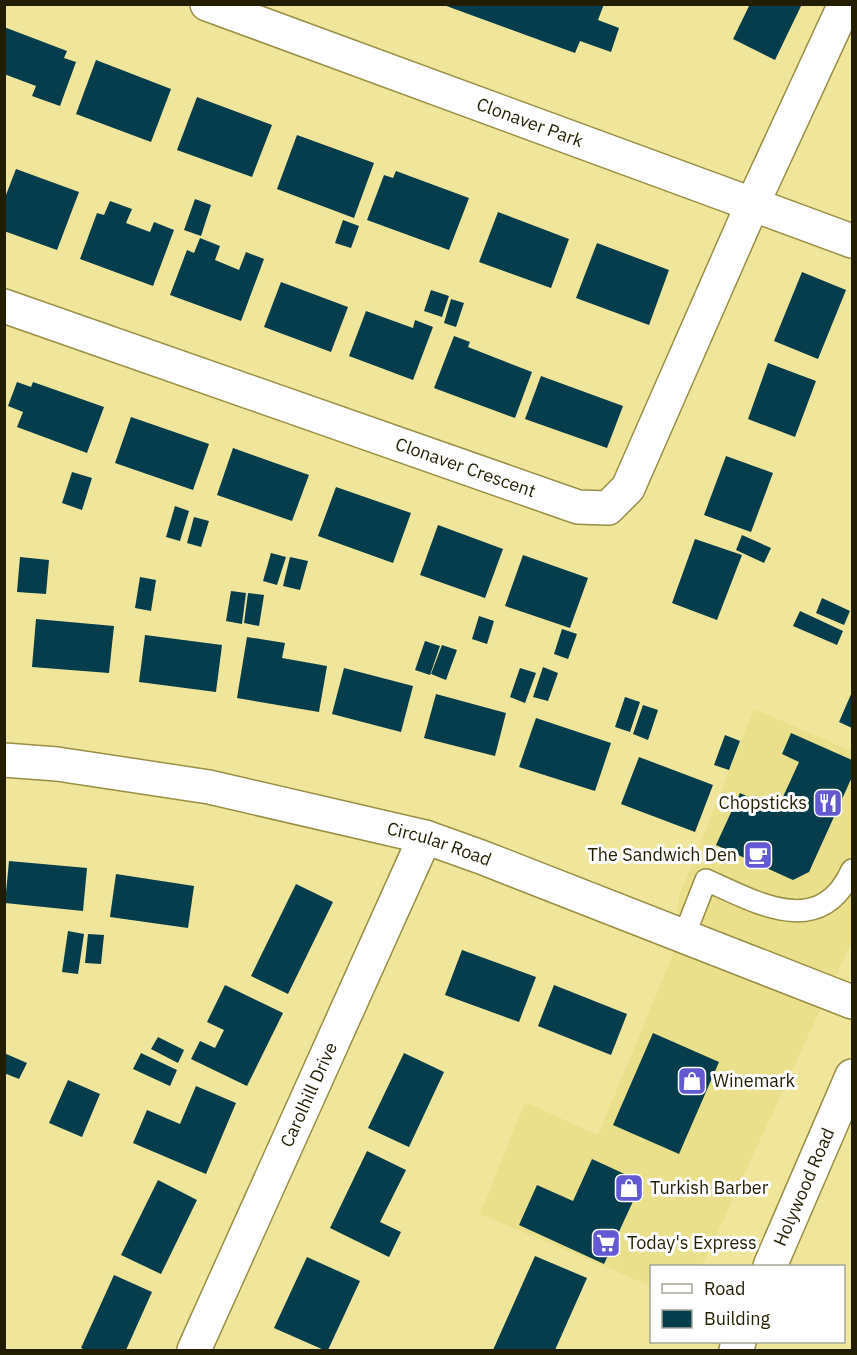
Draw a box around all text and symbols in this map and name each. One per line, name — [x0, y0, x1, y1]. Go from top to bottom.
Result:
street label: Clonaver Park — [474, 92, 587, 152]
street label: Clonaver Crescent — [392, 432, 539, 502]
restaurant icon: Chopsticks — [812, 787, 844, 819]
place label: Chopsticks — [718, 791, 807, 814]
street label: Circular Road — [385, 817, 495, 871]
cafe icon: The Sandwich Den — [742, 839, 774, 871]
place label: The Sandwich Den — [588, 843, 737, 866]
street label: Carolhill Drive — [275, 1038, 342, 1151]
shop icon: Winemark — [676, 1065, 708, 1097]
place label: Winemark — [713, 1069, 796, 1092]
street label: Holywood Road — [768, 1124, 839, 1250]
shop icon: Turkish Barber — [613, 1172, 645, 1204]
place label: Turkish Barber — [650, 1176, 769, 1199]
supermarket icon: Today's Express — [590, 1227, 622, 1259]
place label: Today's Express — [627, 1231, 757, 1254]
legend — [650, 1265, 845, 1343]
text: Road — [704, 1277, 745, 1300]
text: Building — [704, 1307, 771, 1330]

